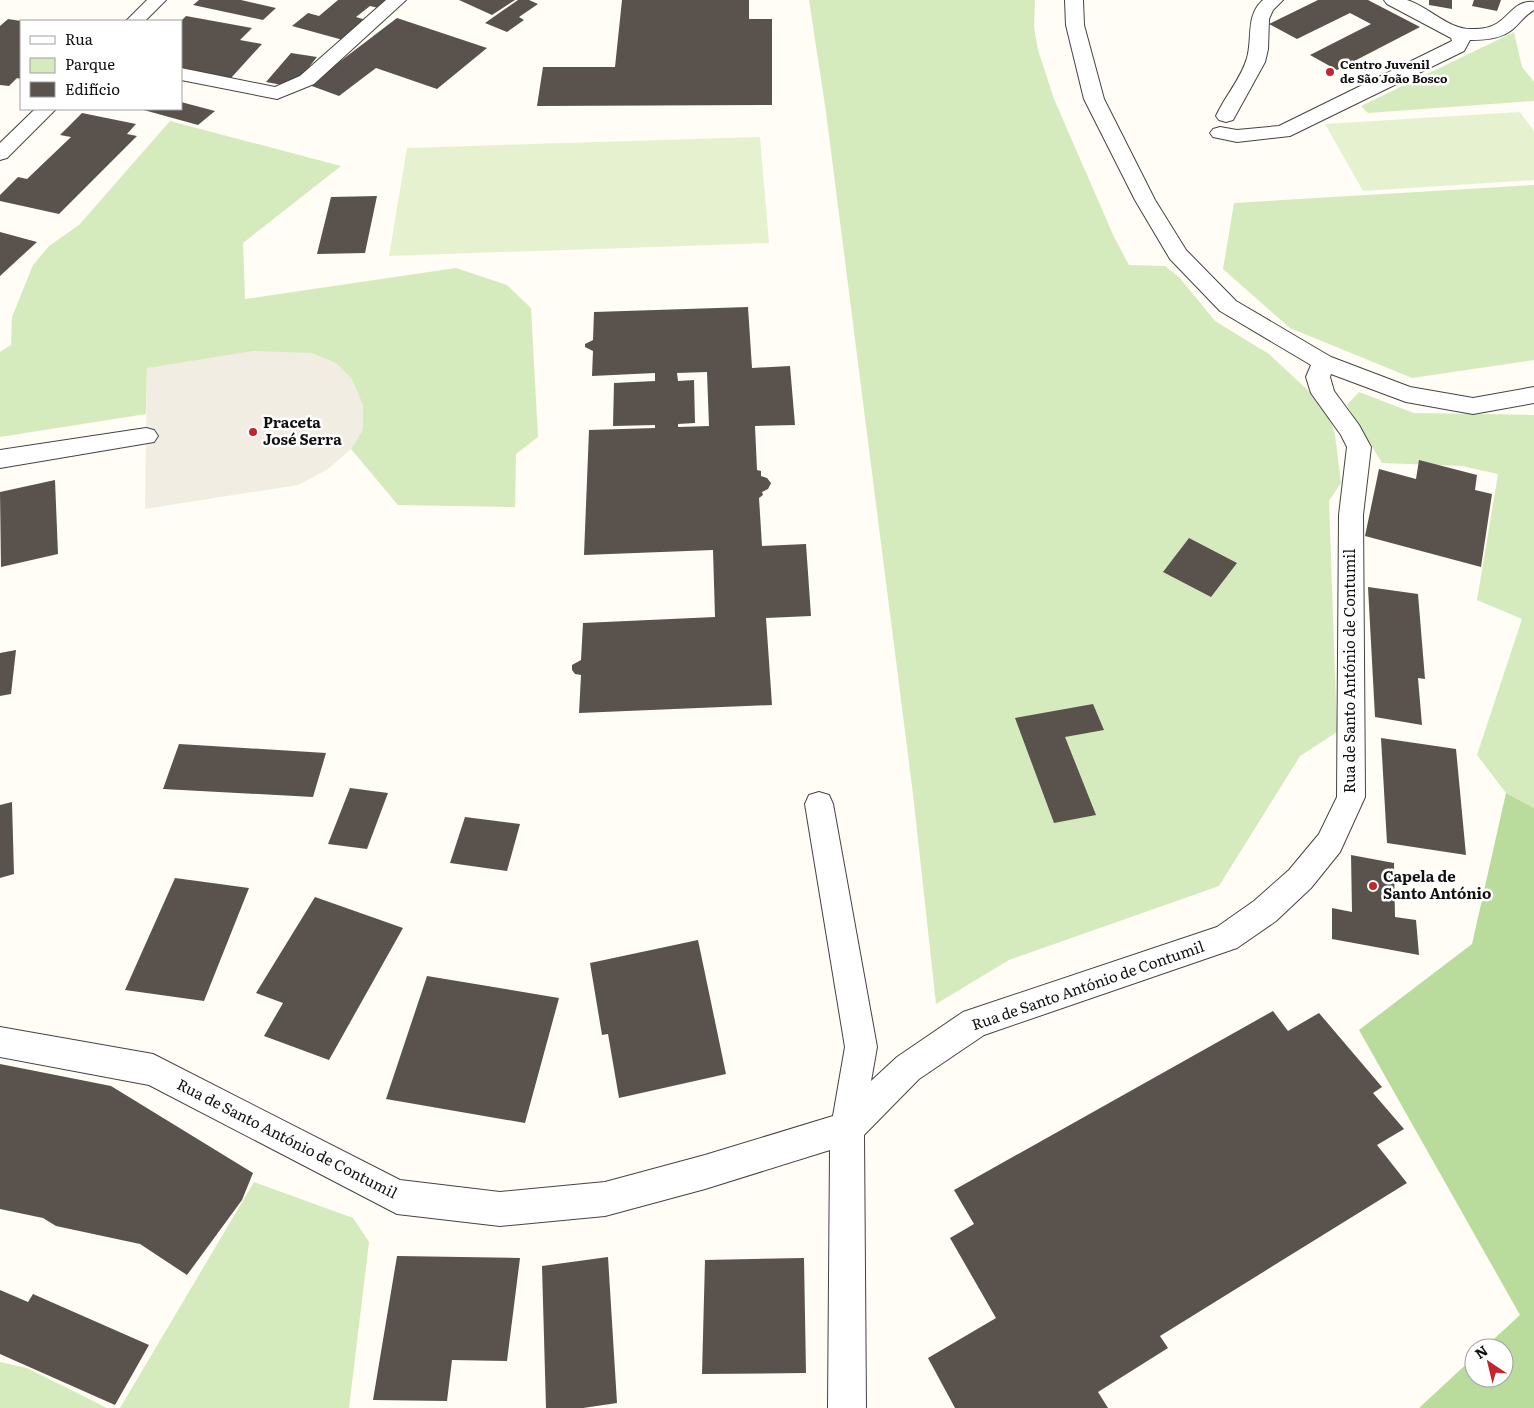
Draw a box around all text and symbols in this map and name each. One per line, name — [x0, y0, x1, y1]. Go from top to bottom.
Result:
legend — [20, 20, 182, 110]
text: Rua — [65, 27, 94, 50]
text: Parque — [65, 52, 115, 75]
place label: Centro Juvenil de São João Bosco — [1340, 55, 1448, 87]
marker: Centro Juvenil de São João Bosco — [1324, 66, 1336, 78]
text: Edifício — [65, 77, 120, 100]
place label: Praceta José Serra — [263, 410, 342, 450]
marker: Praceta José Serra — [247, 426, 259, 438]
street label: Rua de Santo António de Contumil — [1337, 549, 1360, 793]
place label: Capela de Santo António — [1383, 864, 1491, 904]
marker: Capela de Santo António — [1367, 880, 1379, 892]
street label: Rua de Santo António de Contumil — [968, 934, 1207, 1035]
street label: Rua de Santo António de Contumil — [173, 1072, 402, 1203]
north arrow — [1464, 1338, 1514, 1388]
text: N — [1470, 1340, 1492, 1363]

